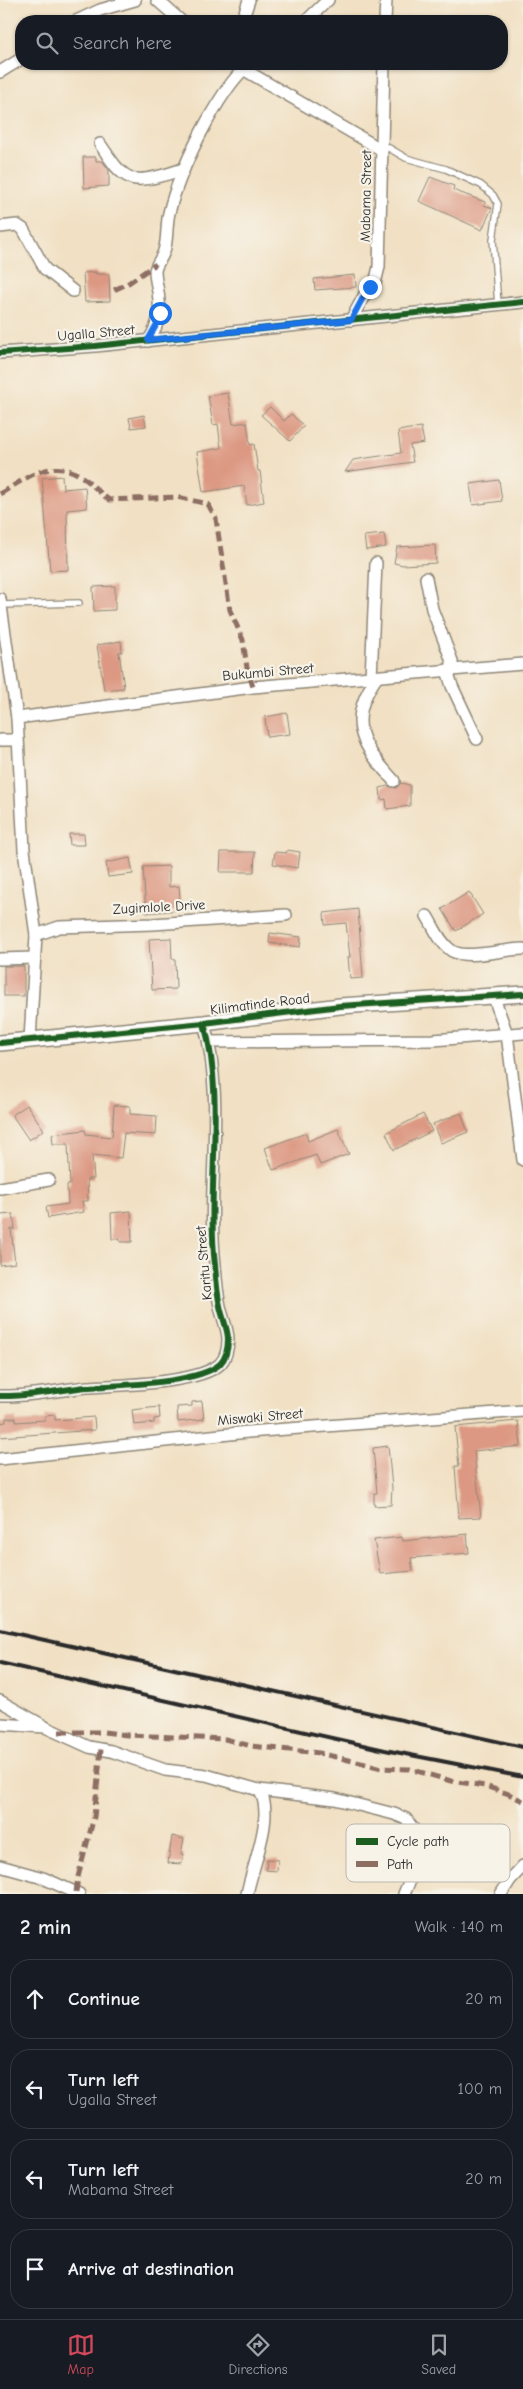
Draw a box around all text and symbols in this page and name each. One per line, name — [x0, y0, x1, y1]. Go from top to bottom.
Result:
search box — [15, 15, 508, 70]
icon: search — [33, 29, 61, 57]
text: Search here — [73, 32, 172, 54]
street label: Mabama Street — [357, 149, 375, 242]
route end — [359, 276, 382, 299]
route start — [149, 302, 172, 325]
street label: Ugalla Street — [57, 321, 136, 345]
street label: Bukumbi Street — [222, 659, 315, 684]
street label: Zugimlole Drive — [112, 896, 206, 918]
street label: Kilimatinde Road — [209, 989, 311, 1019]
street label: Karitu Street — [192, 1224, 216, 1301]
street label: Miswaki Street — [217, 1405, 304, 1429]
legend — [346, 1824, 510, 1882]
text: Cycle path — [387, 1833, 449, 1850]
text: Path — [387, 1856, 413, 1873]
text: 2 min — [20, 1915, 71, 1939]
text: Walk · 140 m — [415, 1918, 503, 1936]
icon: ahead — [21, 1985, 49, 2013]
text: Continue — [68, 1988, 140, 2010]
text: 20 m — [465, 1990, 502, 2008]
text: Turn left — [68, 2069, 139, 2091]
icon: left — [21, 2075, 49, 2103]
text: 100 m — [458, 2080, 502, 2098]
text: Ugalla Street — [68, 2091, 156, 2109]
text: Turn left — [68, 2159, 139, 2181]
icon: left — [21, 2165, 49, 2193]
text: 20 m — [465, 2170, 502, 2188]
text: Mabama Street — [68, 2181, 173, 2199]
icon: arrive — [21, 2255, 49, 2283]
text: Arrive at destination — [68, 2258, 234, 2280]
tab: Map — [67, 2331, 95, 2378]
tab: Directions — [228, 2331, 288, 2378]
tab: Saved — [421, 2331, 456, 2378]

